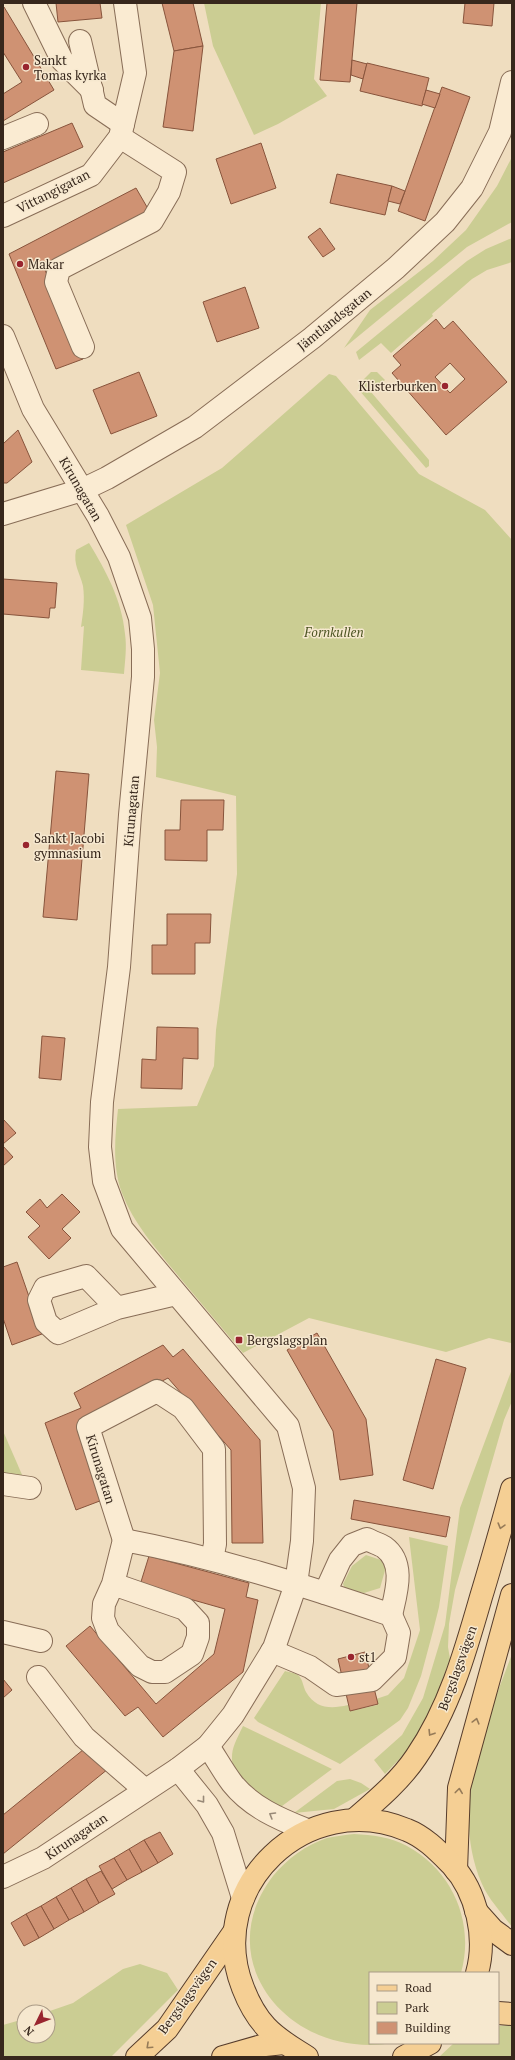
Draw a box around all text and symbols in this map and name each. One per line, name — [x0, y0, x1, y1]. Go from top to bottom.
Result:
place label: Sankt Tomas kyrka — [34, 51, 107, 84]
marker: Sankt Tomas kyrka — [21, 62, 31, 72]
street label: Vittangigatan — [13, 165, 93, 217]
place label: Makar — [28, 255, 64, 273]
marker: Makar — [15, 259, 25, 269]
street label: Jämtlandsgatan — [293, 283, 375, 355]
place label: Klisterburken — [358, 377, 437, 395]
marker: Klisterburken — [440, 381, 450, 391]
street label: Kirunagatan — [55, 454, 107, 525]
park label: Fornkullen — [303, 623, 364, 641]
street label: Kirunagatan — [119, 774, 143, 847]
place label: Sankt Jacobi gymnasium — [34, 829, 105, 862]
marker: Sankt Jacobi gymnasium — [21, 840, 31, 850]
place label: Bergslagsplan — [247, 1331, 328, 1349]
marker: Bergslagsplan — [234, 1335, 244, 1345]
street label: Kirunagatan — [82, 1432, 120, 1506]
one-way arrow — [498, 1523, 506, 1529]
street label: Bergslagsvägen — [433, 1623, 481, 1713]
place label: st1 — [359, 1648, 376, 1666]
marker: st1 — [346, 1652, 356, 1662]
one-way arrow — [471, 1718, 480, 1725]
one-way arrow — [428, 1729, 435, 1736]
one-way arrow — [454, 1788, 463, 1794]
one-way arrow — [198, 1795, 205, 1802]
street label: Kirunagatan — [41, 1808, 111, 1863]
one-way arrow — [269, 1812, 276, 1819]
street label: Bergslagsvägen — [154, 1954, 221, 2037]
legend — [369, 1972, 499, 2044]
text: Road — [405, 1980, 432, 1995]
text: Park — [405, 2000, 430, 2015]
north arrow — [16, 2004, 56, 2044]
text: Building — [405, 2020, 451, 2035]
text: N — [20, 2023, 37, 2039]
one-way arrow — [146, 2041, 154, 2048]

